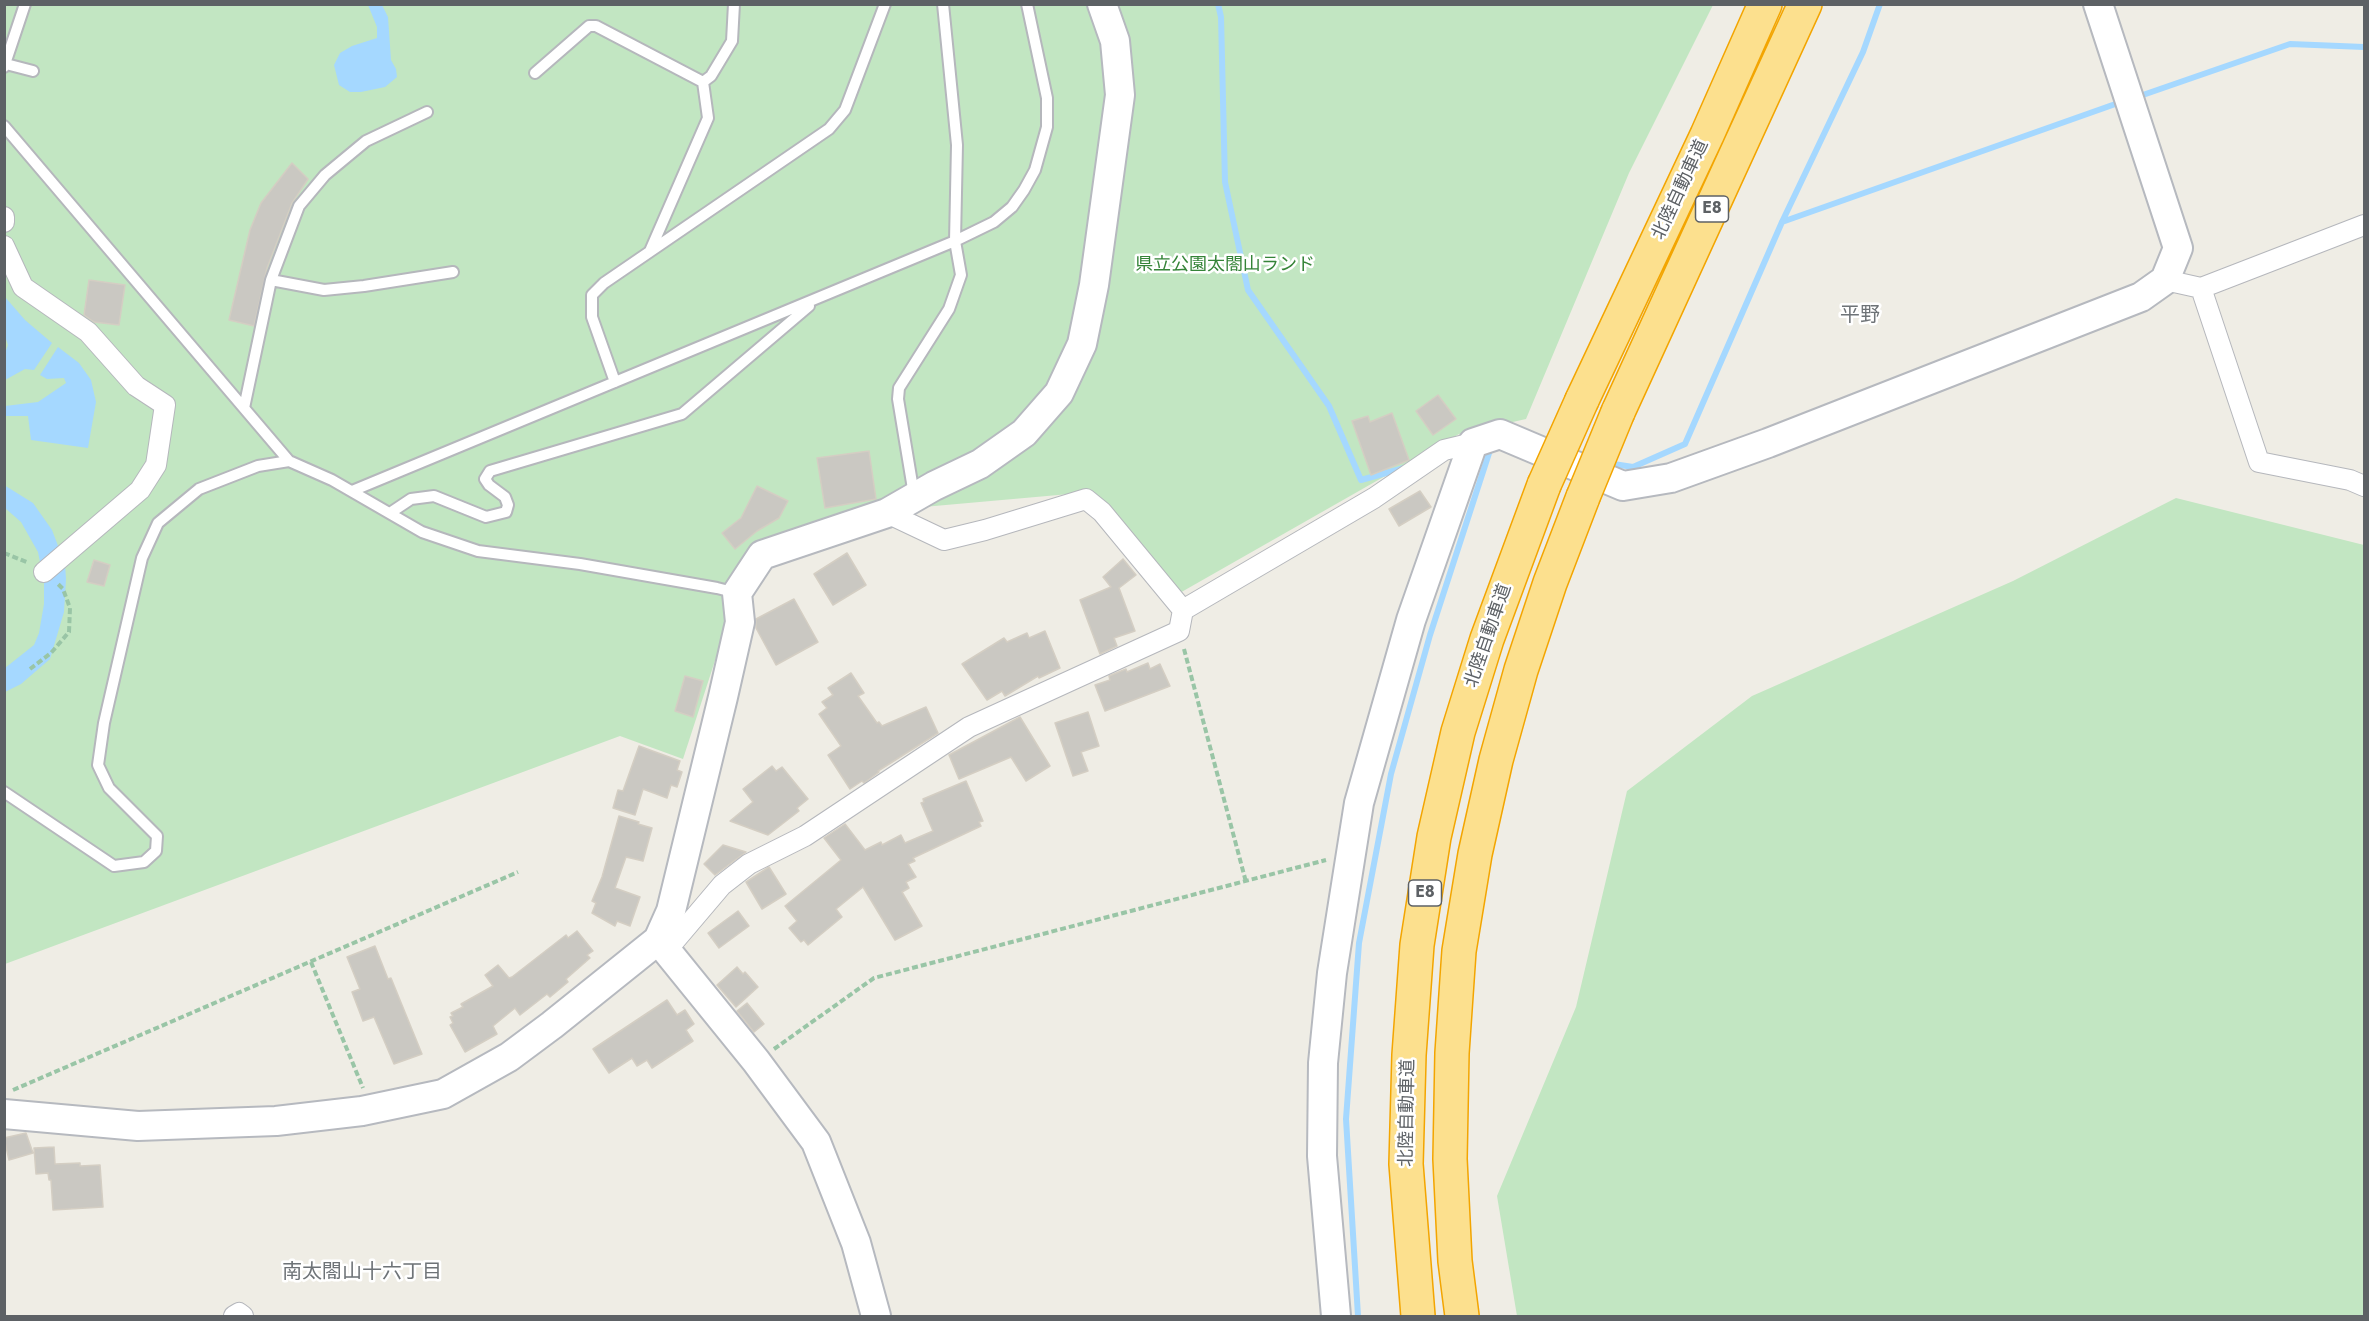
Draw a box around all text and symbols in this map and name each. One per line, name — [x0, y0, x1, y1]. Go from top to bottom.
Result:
street label: 北陸自動車道 — [1648, 136, 1714, 244]
road number: E8 — [1696, 196, 1728, 222]
park label: 県立公園太閤山ランド — [1135, 255, 1315, 277]
district label: 平野 — [1840, 304, 1880, 328]
street label: 北陸自動車道 — [1461, 581, 1517, 691]
road number: E8 — [1408, 880, 1442, 906]
street label: 北陸自動車道 — [1396, 1059, 1420, 1167]
district label: 南太閤山十六丁目 — [282, 1261, 442, 1285]

